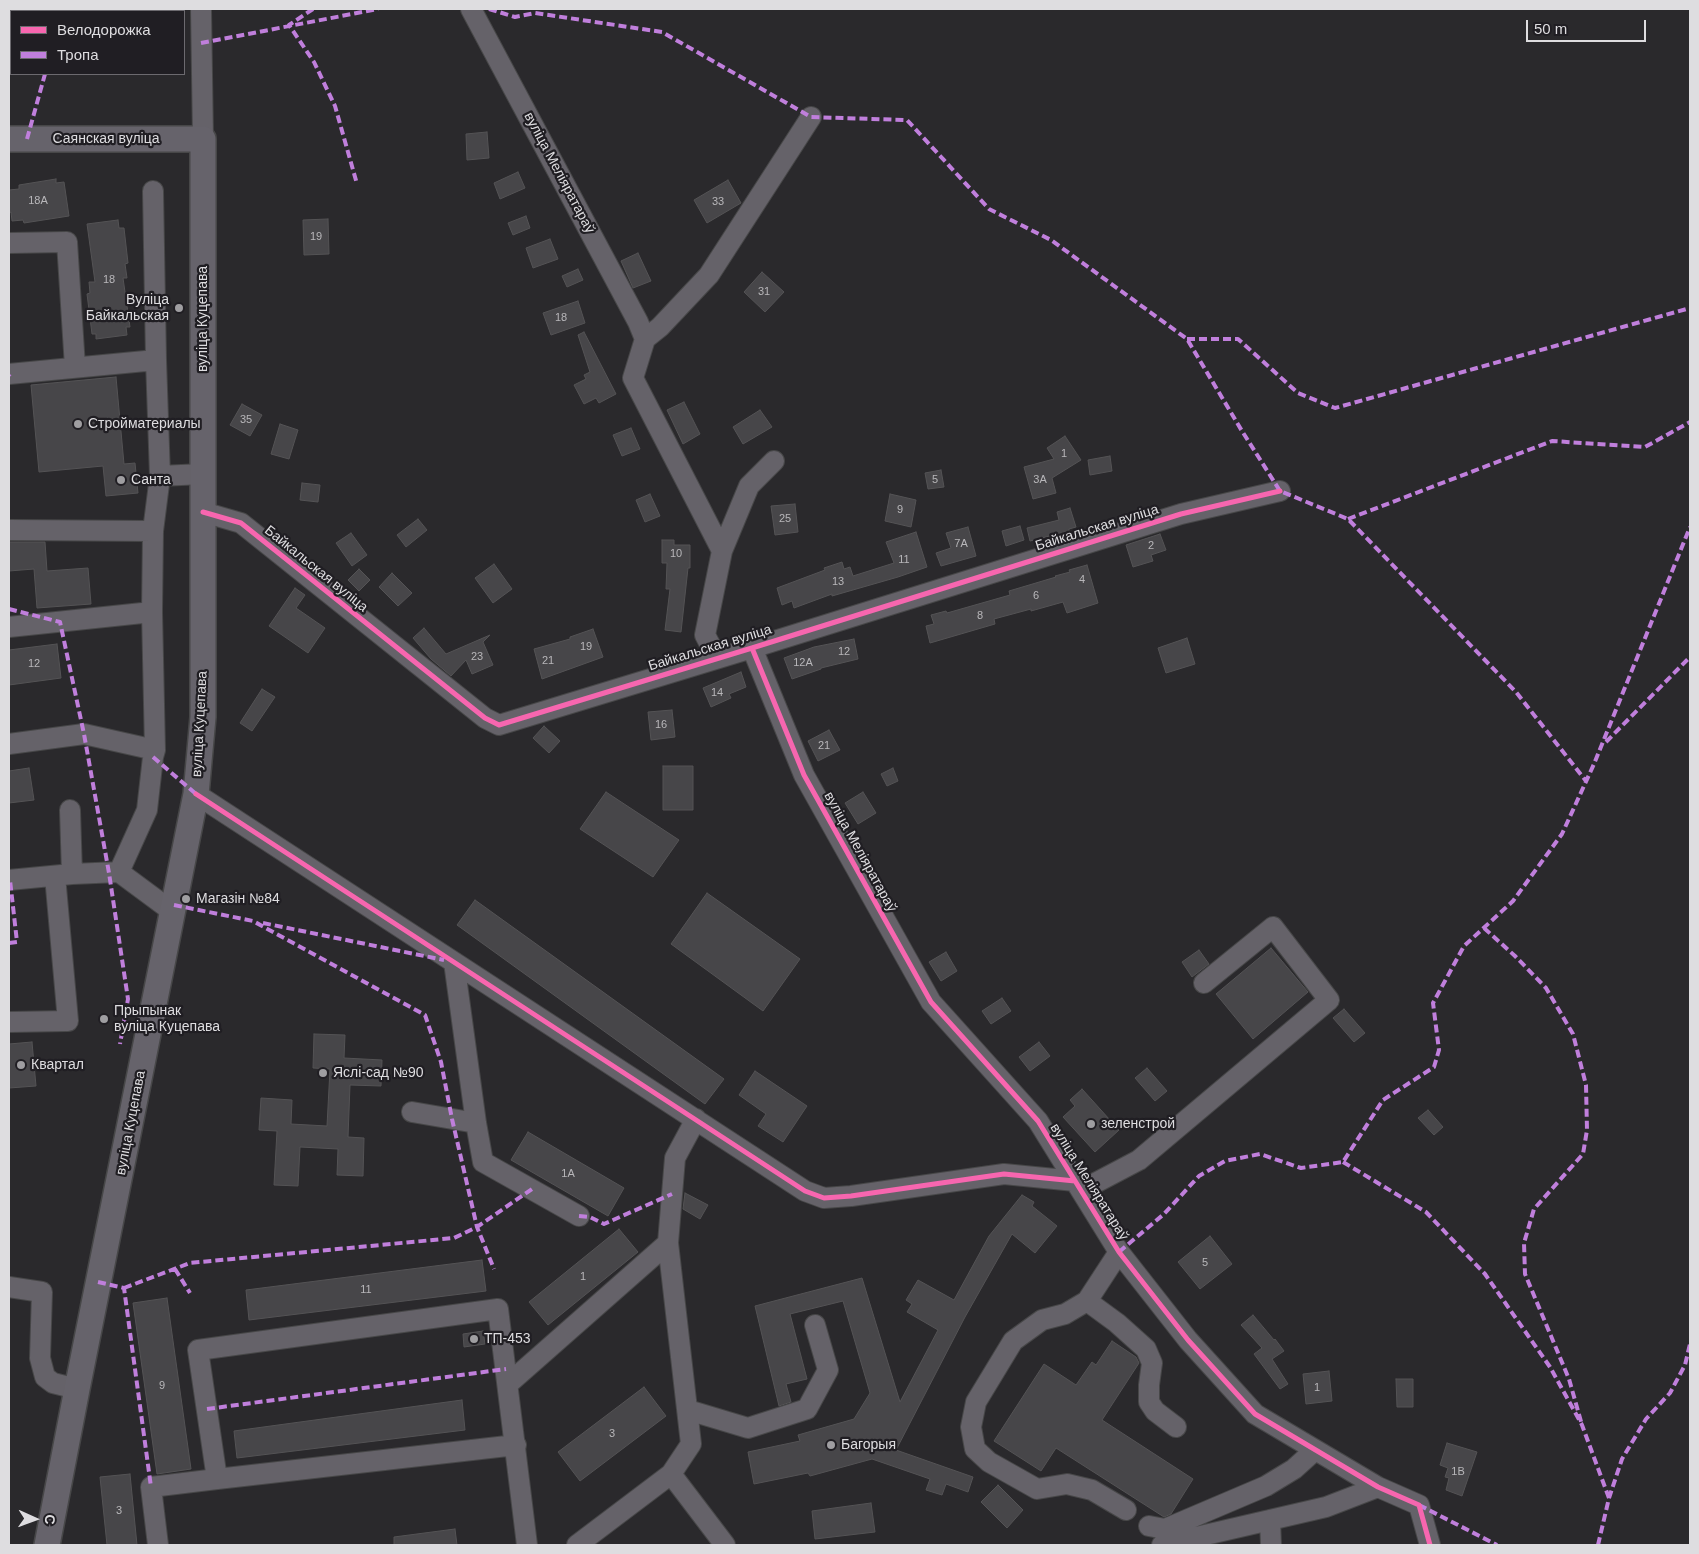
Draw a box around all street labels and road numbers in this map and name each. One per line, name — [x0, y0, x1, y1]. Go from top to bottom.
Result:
street label: вуліца Меліяратараў — [520, 110, 598, 236]
street label: Саянская вуліца — [53, 131, 159, 147]
street label: вуліца Куцепава — [195, 266, 211, 372]
street label: Байкальская вуліца — [1033, 501, 1161, 555]
street label: Байкальская вуліца — [261, 522, 371, 616]
street label: Байкальская вуліца — [646, 621, 774, 675]
street label: вуліца Куцепава — [189, 671, 211, 777]
street label: вуліца Меліяратараў — [820, 789, 900, 915]
street label: вуліца Куцепава — [113, 1069, 149, 1177]
street label: вуліца Меліяратараў — [1046, 1120, 1132, 1244]

